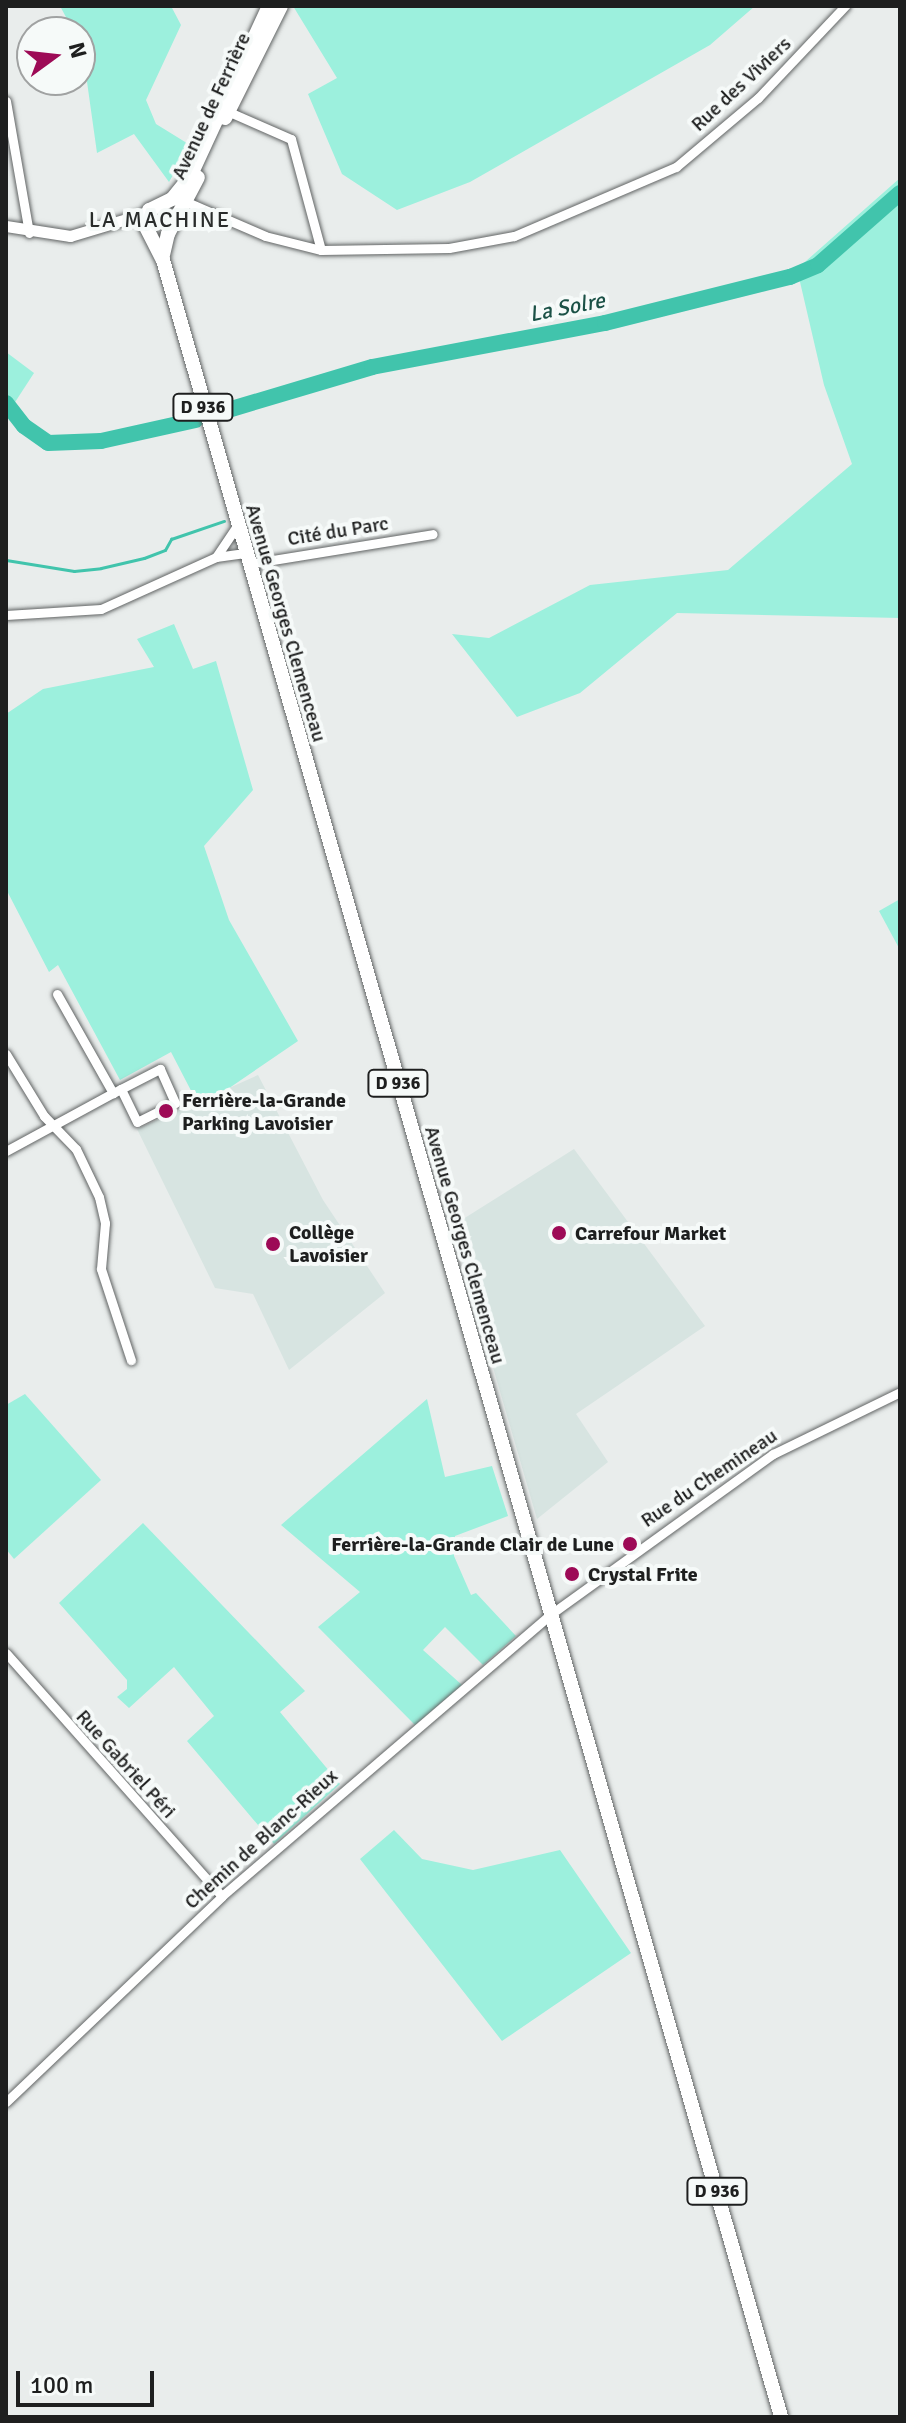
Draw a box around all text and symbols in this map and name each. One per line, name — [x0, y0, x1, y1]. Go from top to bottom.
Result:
north arrow — [16, 16, 96, 96]
street label: Avenue de Ferrière — [166, 29, 256, 183]
street label: Rue des Viviers — [686, 32, 796, 136]
text: N — [63, 39, 93, 61]
district label: LA MACHINE — [89, 207, 231, 233]
water label: La Solre — [527, 287, 607, 327]
road number: D 936 — [171, 393, 235, 421]
street label: Avenue Georges Clemenceau — [241, 501, 331, 745]
street label: Cité du Parc — [286, 511, 390, 551]
road number: D 936 — [366, 1069, 430, 1097]
place label: Ferrière-la-Grande Parking Lavoisier — [182, 1088, 346, 1135]
marker: Ferrière-la-Grande Parking Lavoisier — [157, 1102, 175, 1120]
street label: Avenue Georges Clemenceau — [420, 1123, 510, 1367]
place label: Collège Lavoisier — [289, 1220, 368, 1267]
place label: Carrefour Market — [575, 1221, 726, 1245]
marker: Carrefour Market — [550, 1224, 568, 1242]
marker: Collège Lavoisier — [264, 1235, 282, 1253]
street label: Rue du Chemineau — [636, 1424, 782, 1532]
place label: Ferrière-la-Grande Clair de Lune — [331, 1532, 614, 1556]
marker: Ferrière-la-Grande Clair de Lune — [621, 1535, 639, 1553]
place label: Crystal Frite — [588, 1562, 698, 1586]
marker: Crystal Frite — [563, 1565, 581, 1583]
street label: Rue Gabriel Péri — [71, 1705, 181, 1823]
street label: Chemin de Blanc-Rieux — [180, 1764, 342, 1914]
road number: D 936 — [685, 2177, 749, 2205]
scale bar — [20, 2355, 158, 2405]
text: 100 m — [30, 2370, 93, 2400]

